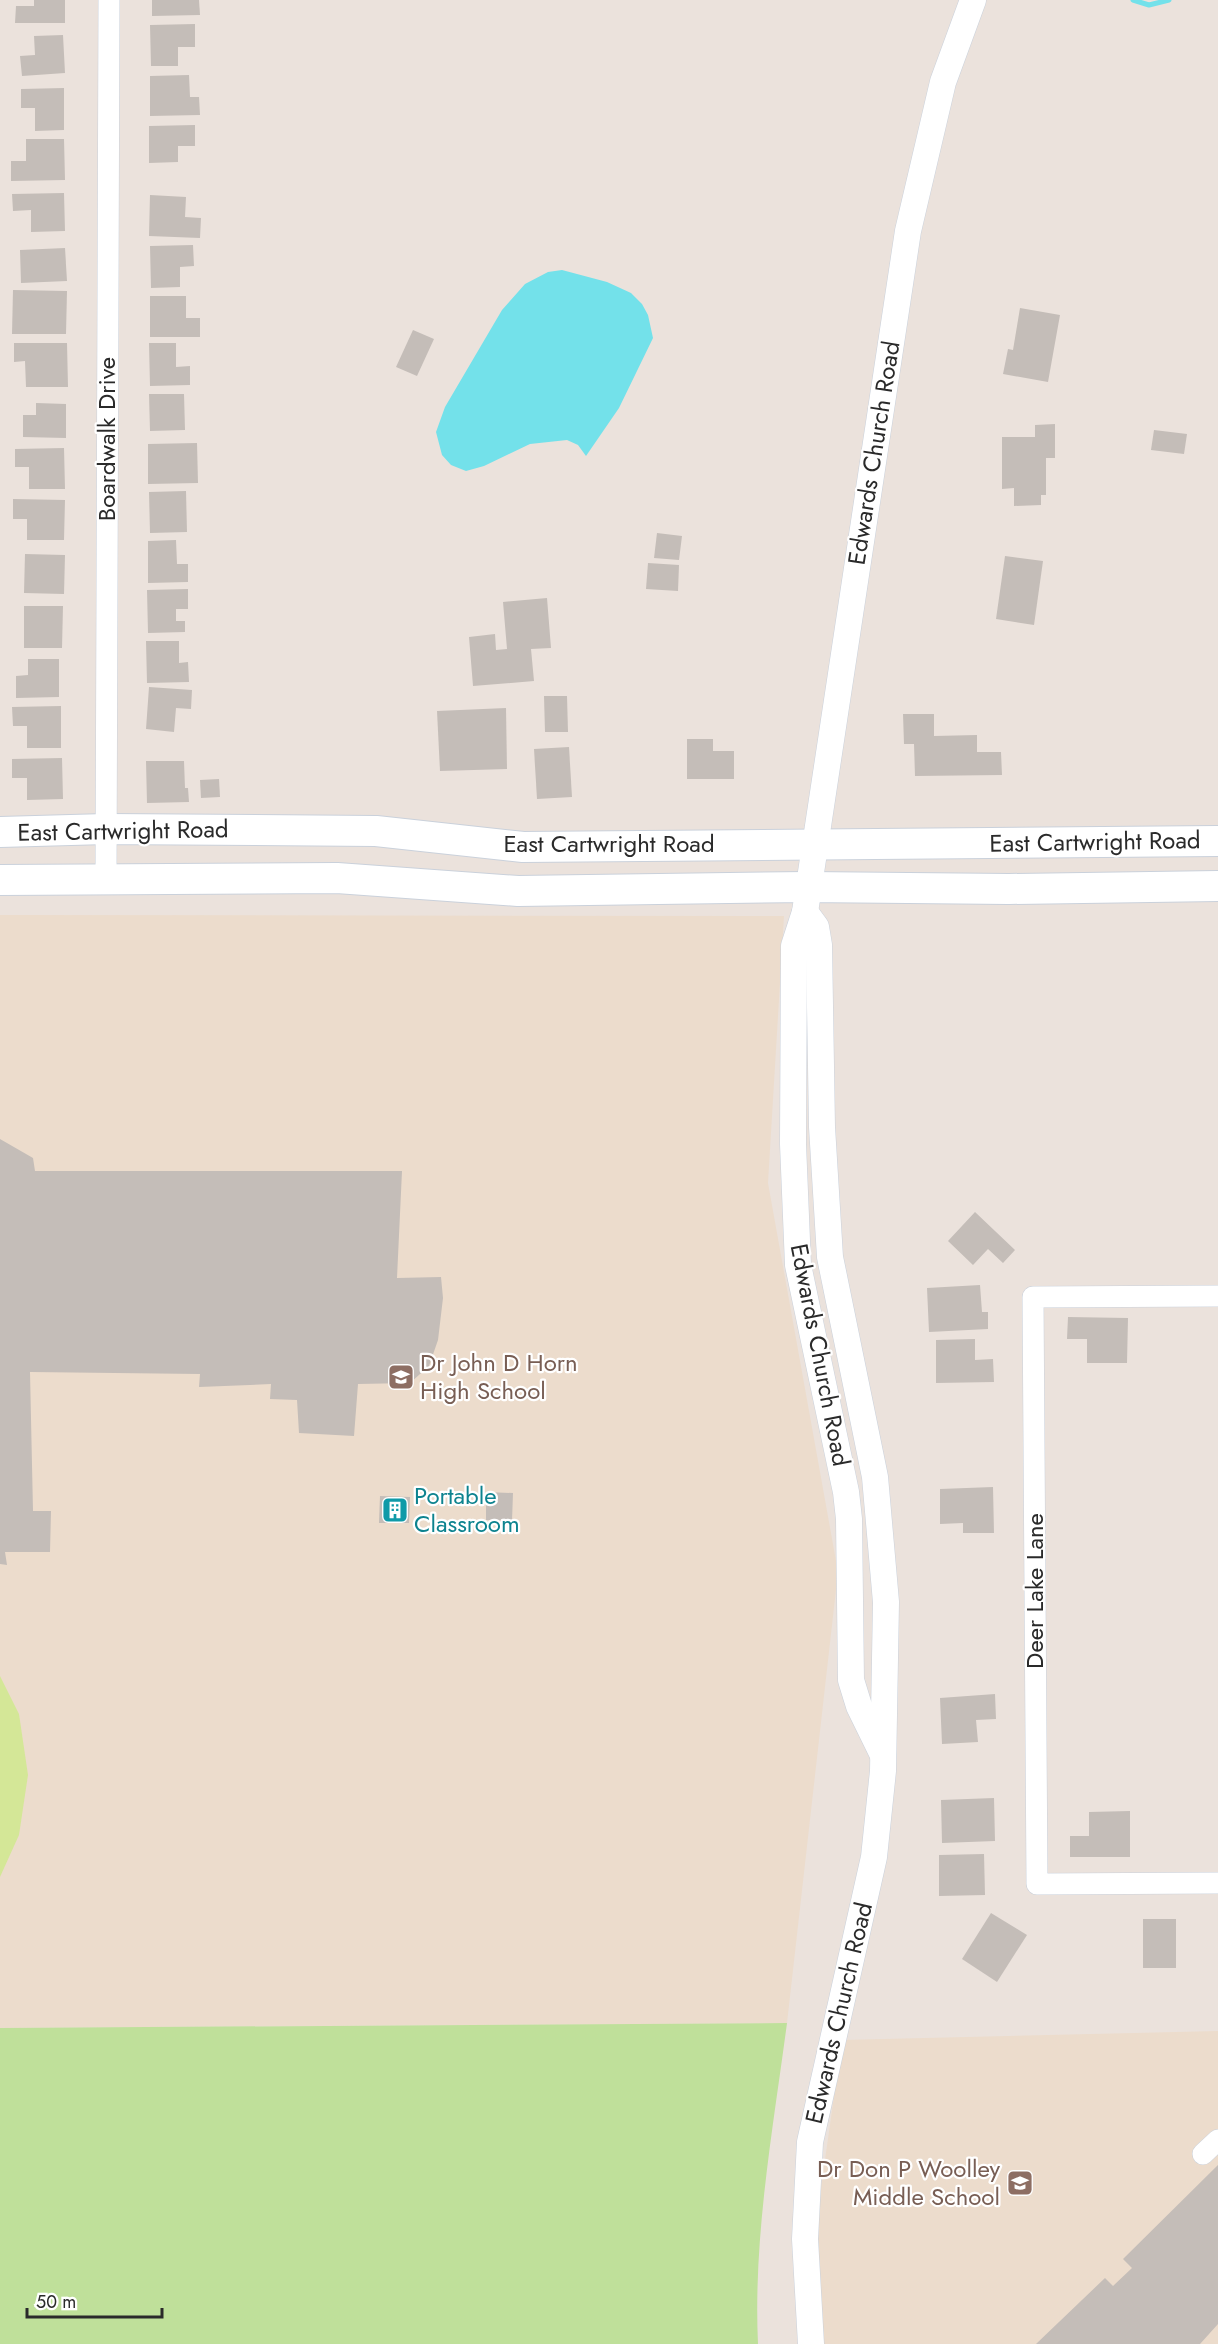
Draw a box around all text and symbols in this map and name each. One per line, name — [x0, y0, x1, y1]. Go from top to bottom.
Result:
street label: Edwards Church Road — [839, 339, 908, 567]
street label: Boardwalk Drive — [89, 357, 124, 521]
street label: East Cartwright Road — [17, 811, 229, 850]
street label: East Cartwright Road — [989, 822, 1201, 861]
street label: East Cartwright Road — [503, 826, 715, 861]
street label: Edwards Church Road — [782, 1241, 859, 1469]
place label: Dr John D Horn High School — [420, 1345, 578, 1408]
school or university icon: Dr John D Horn High School — [386, 1362, 416, 1392]
place label: Portable Classroom — [414, 1478, 520, 1541]
building icon: Portable Classroom — [380, 1495, 410, 1525]
street label: Deer Lake Lane — [1017, 1513, 1052, 1669]
street label: Edwards Church Road — [796, 1899, 881, 2127]
place label: Dr Don P Woolley Middle School — [817, 2151, 1000, 2214]
school or university icon: Dr Don P Woolley Middle School — [1005, 2168, 1035, 2198]
scale bar — [27, 2281, 162, 2319]
text: 50 m — [36, 2289, 76, 2315]

